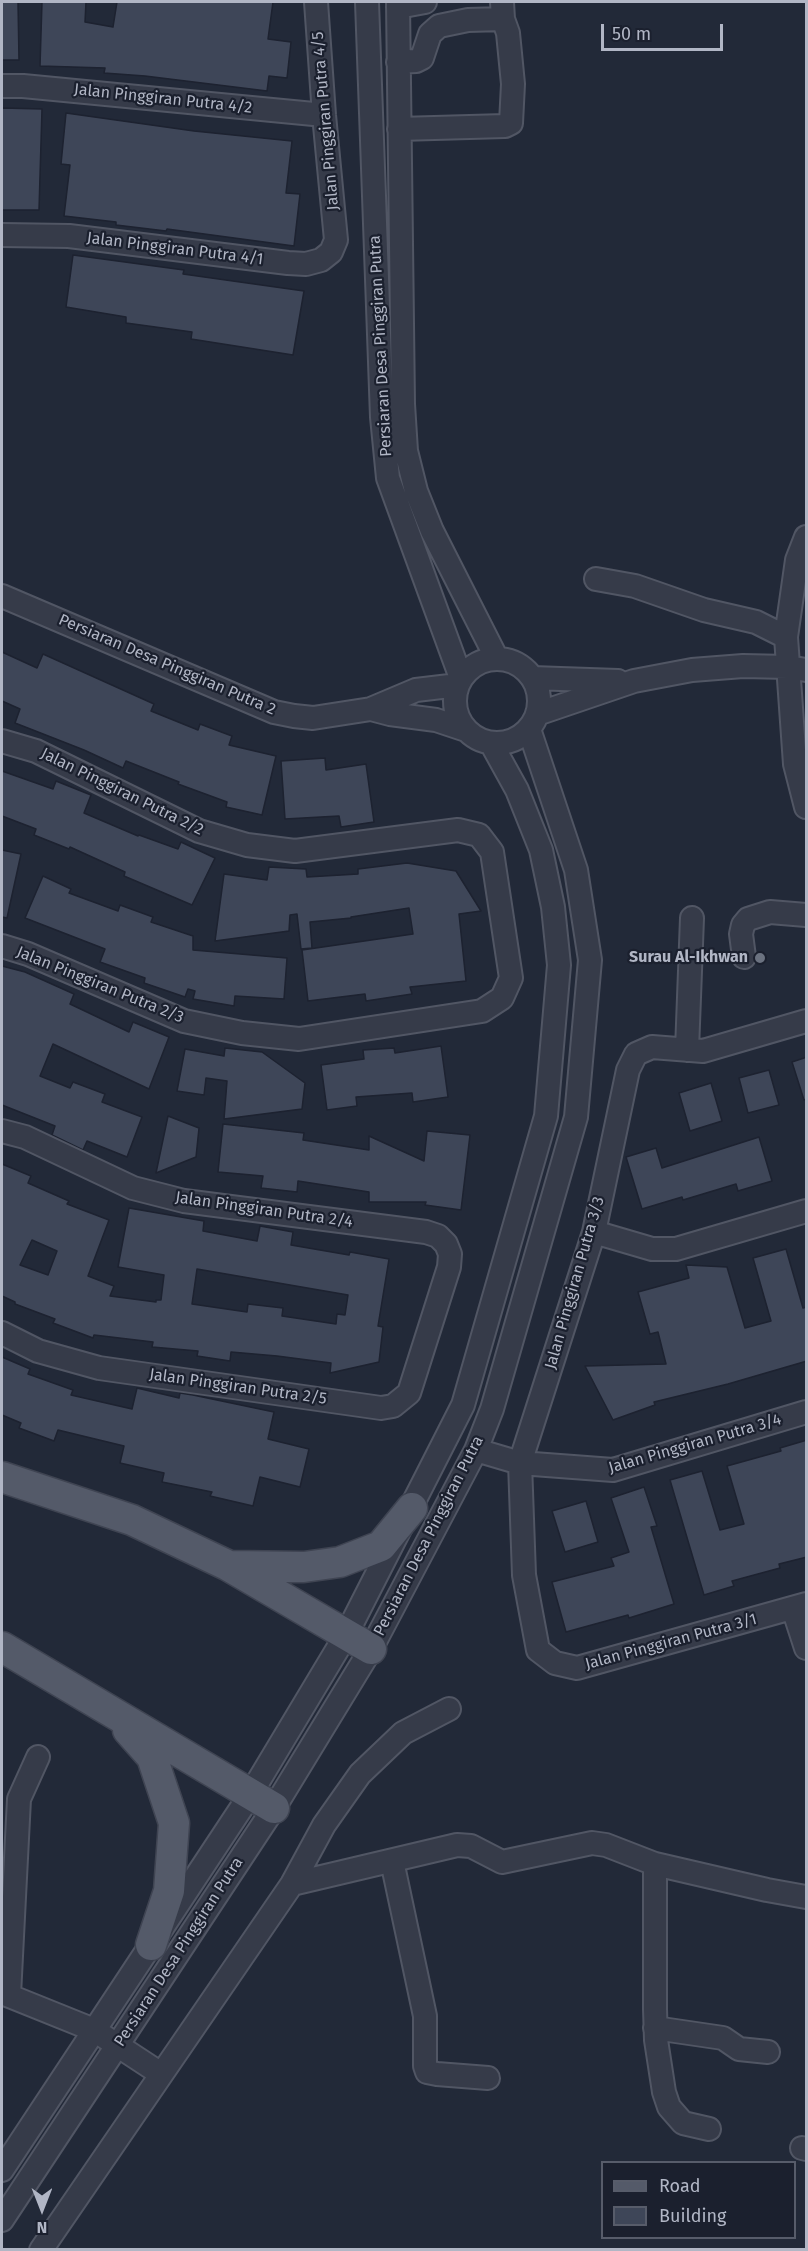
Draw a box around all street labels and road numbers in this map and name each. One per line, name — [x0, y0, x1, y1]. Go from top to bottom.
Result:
street label: Jalan Pinggiran Putra 4/5 — [309, 31, 343, 211]
street label: Jalan Pinggiran Putra 4/2 — [73, 80, 253, 118]
street label: Jalan Pinggiran Putra 4/1 — [86, 229, 264, 269]
street label: Persiaran Desa Pinggiran Putra — [366, 235, 396, 457]
street label: Persiaran Desa Pinggiran Putra 2 — [56, 610, 278, 720]
street label: Jalan Pinggiran Putra 2/2 — [38, 744, 206, 840]
street label: Jalan Pinggiran Putra 2/3 — [13, 943, 187, 1027]
street label: Jalan Pinggiran Putra 2/4 — [174, 1188, 354, 1232]
street label: Jalan Pinggiran Putra 3/3 — [541, 1195, 609, 1371]
street label: Jalan Pinggiran Putra 2/5 — [148, 1365, 328, 1409]
street label: Jalan Pinggiran Putra 3/4 — [606, 1410, 784, 1478]
street label: Persiaran Desa Pinggiran Putra — [370, 1433, 488, 1639]
street label: Jalan Pinggiran Putra 3/1 — [583, 1610, 759, 1674]
street label: Persiaran Desa Pinggiran Putra — [111, 1854, 247, 2050]

